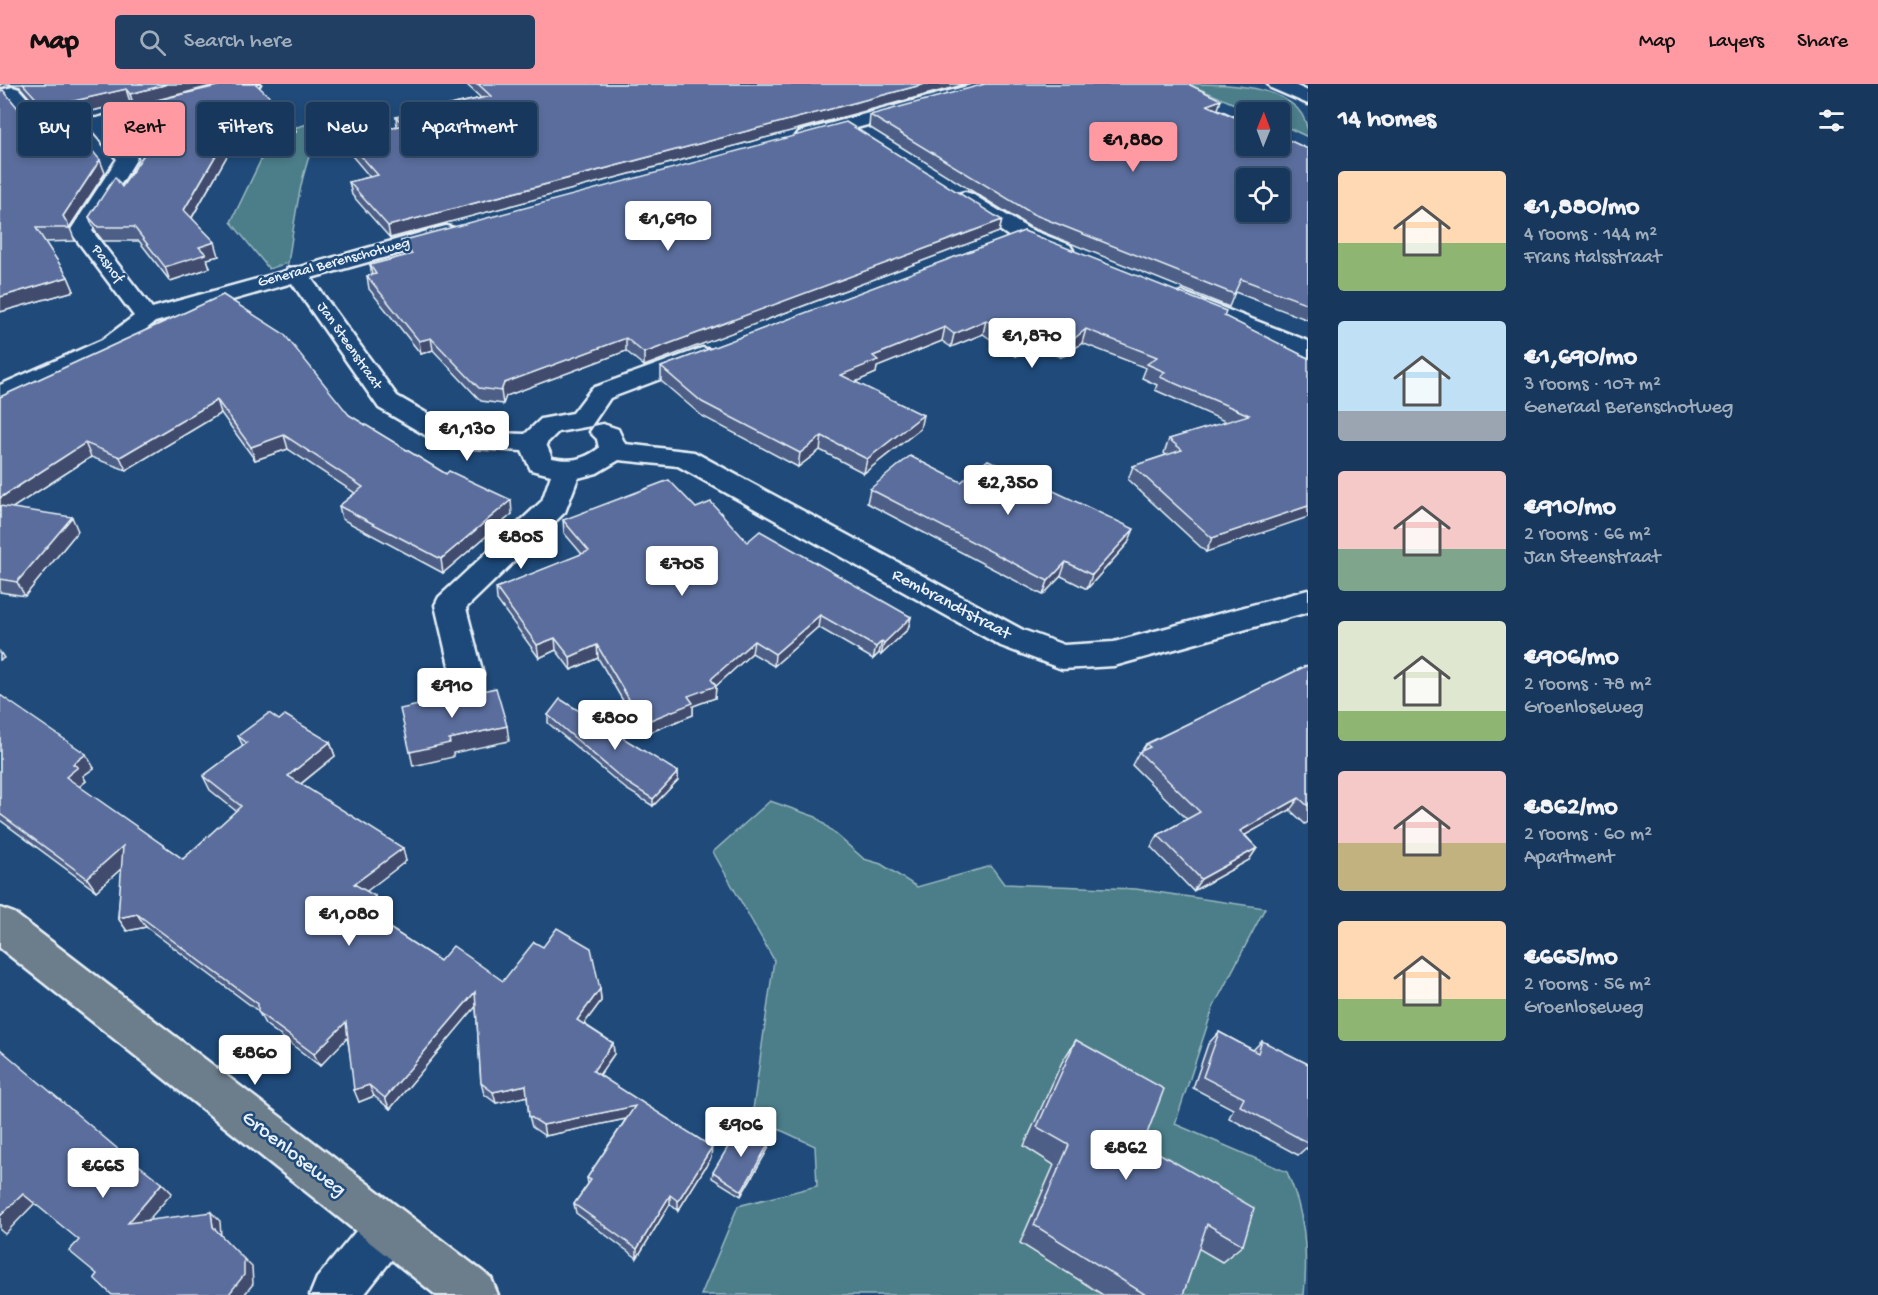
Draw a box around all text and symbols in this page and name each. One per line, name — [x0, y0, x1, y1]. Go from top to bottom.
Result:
search box — [115, 15, 535, 69]
text: Map — [30, 26, 79, 59]
icon: search — [136, 26, 169, 59]
text: Search here — [184, 29, 292, 55]
text: Map — [1639, 30, 1675, 55]
text: Layers — [1708, 30, 1764, 55]
text: Share — [1797, 30, 1848, 55]
chip: Buy — [18, 102, 91, 156]
chip: Rent — [103, 102, 185, 156]
chip: Filters — [197, 102, 294, 156]
chip: New — [306, 102, 389, 156]
chip: Apartment — [401, 102, 537, 156]
north arrow — [1236, 102, 1290, 156]
map controls — [1236, 102, 1290, 222]
icon: filters — [1815, 104, 1848, 137]
text: 14 homes — [1338, 105, 1436, 136]
pin: €1,880 — [1084, 122, 1182, 173]
text: €1,880 — [1103, 130, 1163, 153]
button: locate — [1236, 168, 1290, 222]
text: €1,880/mo — [1524, 193, 1640, 224]
icon: home — [1386, 195, 1458, 267]
pin: €1,690 — [619, 201, 717, 252]
text: €1,690 — [639, 209, 697, 232]
text: 4 rooms · 144 m² — [1524, 224, 1657, 247]
street label: Generaal Berenschotweg — [256, 234, 412, 292]
street label: Pashof — [86, 241, 128, 288]
text: Frans Halsstraat — [1524, 247, 1661, 270]
street label: Jan Steenstraat — [312, 299, 387, 395]
pin: €1,870 — [983, 318, 1081, 369]
text: €1,870 — [1003, 326, 1061, 349]
text: €1,690/mo — [1524, 343, 1637, 374]
icon: home — [1386, 345, 1458, 417]
text: 3 rooms · 107 m² — [1524, 374, 1661, 397]
text: Generaal Berenschotweg — [1524, 397, 1733, 420]
pin: €1,130 — [418, 411, 516, 462]
text: €1,130 — [439, 419, 495, 442]
pin: €2,350 — [959, 465, 1057, 516]
text: €2,350 — [978, 473, 1038, 496]
text: €910/mo — [1524, 493, 1616, 524]
icon: home — [1386, 495, 1458, 567]
pin: €805 — [485, 519, 557, 570]
text: 2 rooms · 66 m² — [1524, 524, 1651, 547]
text: €805 — [499, 527, 543, 550]
pin: €705 — [646, 546, 718, 597]
text: Jan Steenstraat — [1524, 547, 1661, 570]
text: €705 — [660, 554, 704, 577]
street label: Rembrandtstraat — [888, 565, 1015, 646]
text: €906/mo — [1524, 643, 1619, 674]
icon: home — [1386, 645, 1458, 717]
pin: €910 — [416, 668, 488, 719]
text: 2 rooms · 78 m² — [1524, 674, 1652, 697]
text: €910 — [431, 676, 473, 699]
text: Groenloseweg — [1524, 697, 1644, 720]
pin: €800 — [579, 700, 651, 751]
text: €800 — [592, 708, 638, 731]
text: €862/mo — [1524, 793, 1618, 824]
icon: home — [1386, 795, 1458, 867]
text: 2 rooms · 60 m² — [1524, 824, 1652, 847]
text: Apartment — [1524, 847, 1614, 870]
pin: €1,080 — [300, 896, 398, 947]
text: €1,080 — [319, 904, 379, 927]
text: €665/mo — [1524, 943, 1618, 974]
icon: home — [1386, 945, 1458, 1017]
text: 2 rooms · 56 m² — [1524, 974, 1651, 997]
text: Groenloseweg — [1524, 997, 1644, 1020]
pin: €860 — [219, 1035, 291, 1086]
text: €860 — [233, 1043, 277, 1066]
street label: Groenloseweg — [236, 1106, 350, 1204]
pin: €906 — [705, 1107, 777, 1158]
text: €906 — [719, 1115, 763, 1138]
pin: €862 — [1090, 1130, 1162, 1181]
text: €862 — [1105, 1138, 1147, 1161]
pin: €665 — [67, 1148, 139, 1199]
text: €665 — [82, 1156, 124, 1179]

